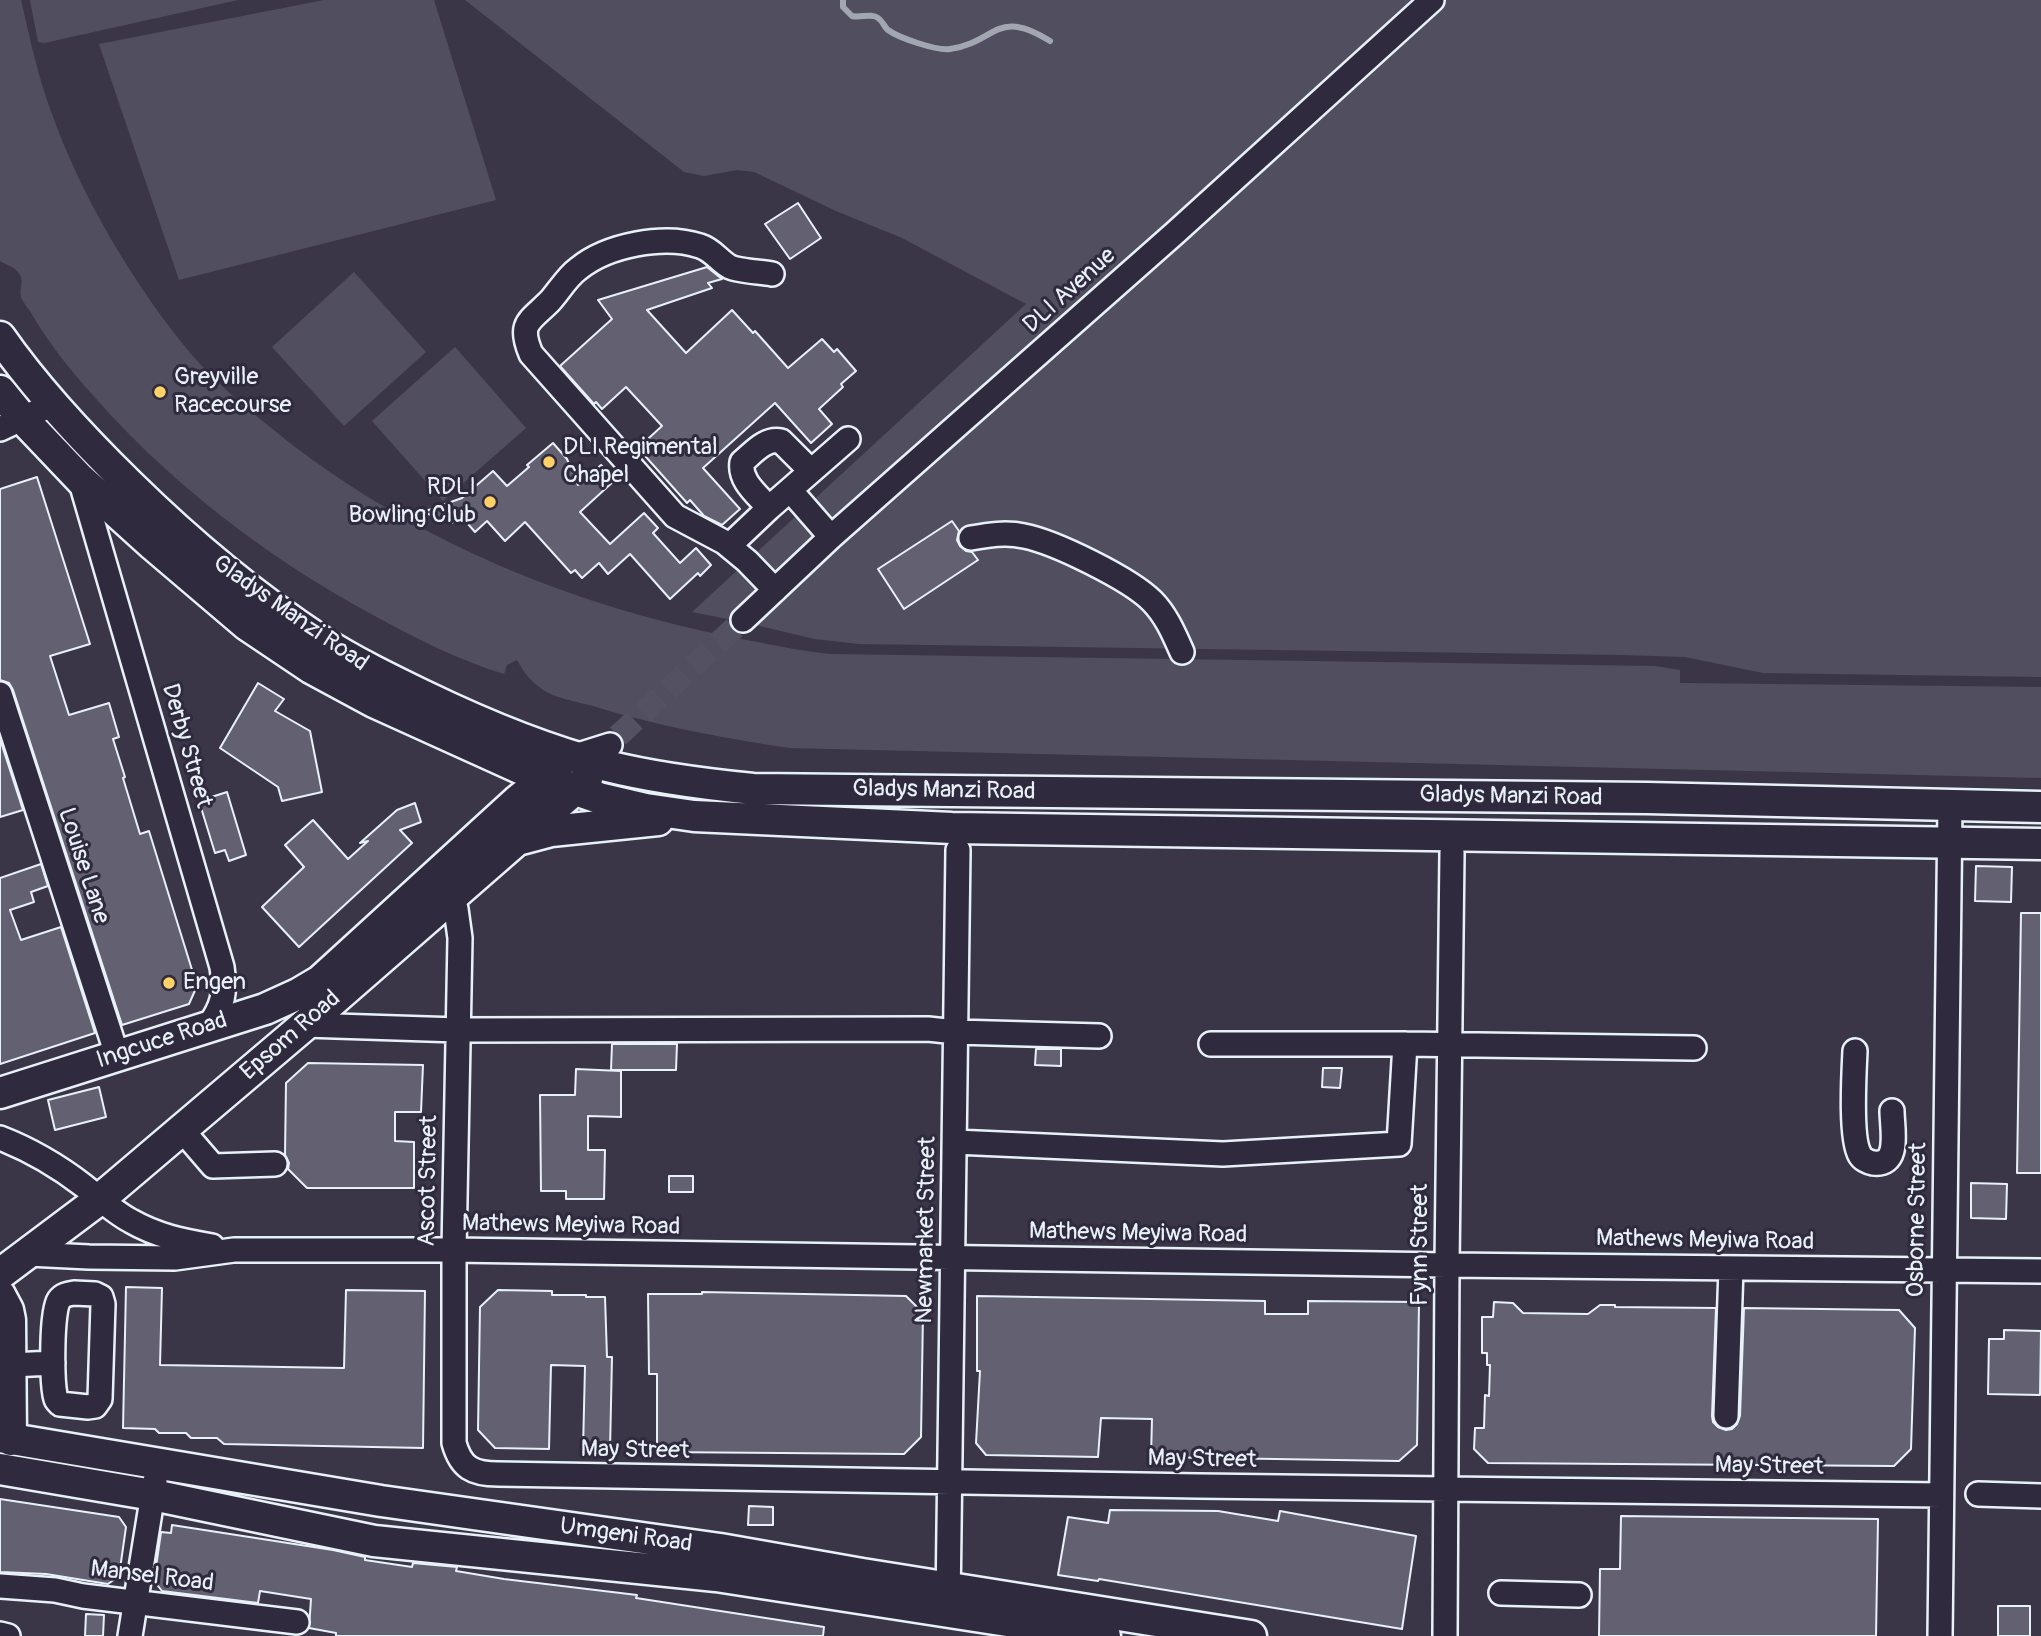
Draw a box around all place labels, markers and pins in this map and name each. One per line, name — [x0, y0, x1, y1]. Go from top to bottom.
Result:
place label: Greyville Racecourse — [174, 364, 291, 420]
marker: Greyville Racecourse — [152, 384, 168, 400]
place label: DLI Regimental Chapel — [563, 434, 718, 490]
marker: DLI Regimental Chapel — [541, 454, 557, 470]
place label: RDLI Bowling Club — [349, 474, 476, 530]
marker: RDLI Bowling Club — [482, 494, 498, 510]
place label: Engen — [183, 969, 246, 997]
marker: Engen — [161, 975, 177, 991]

